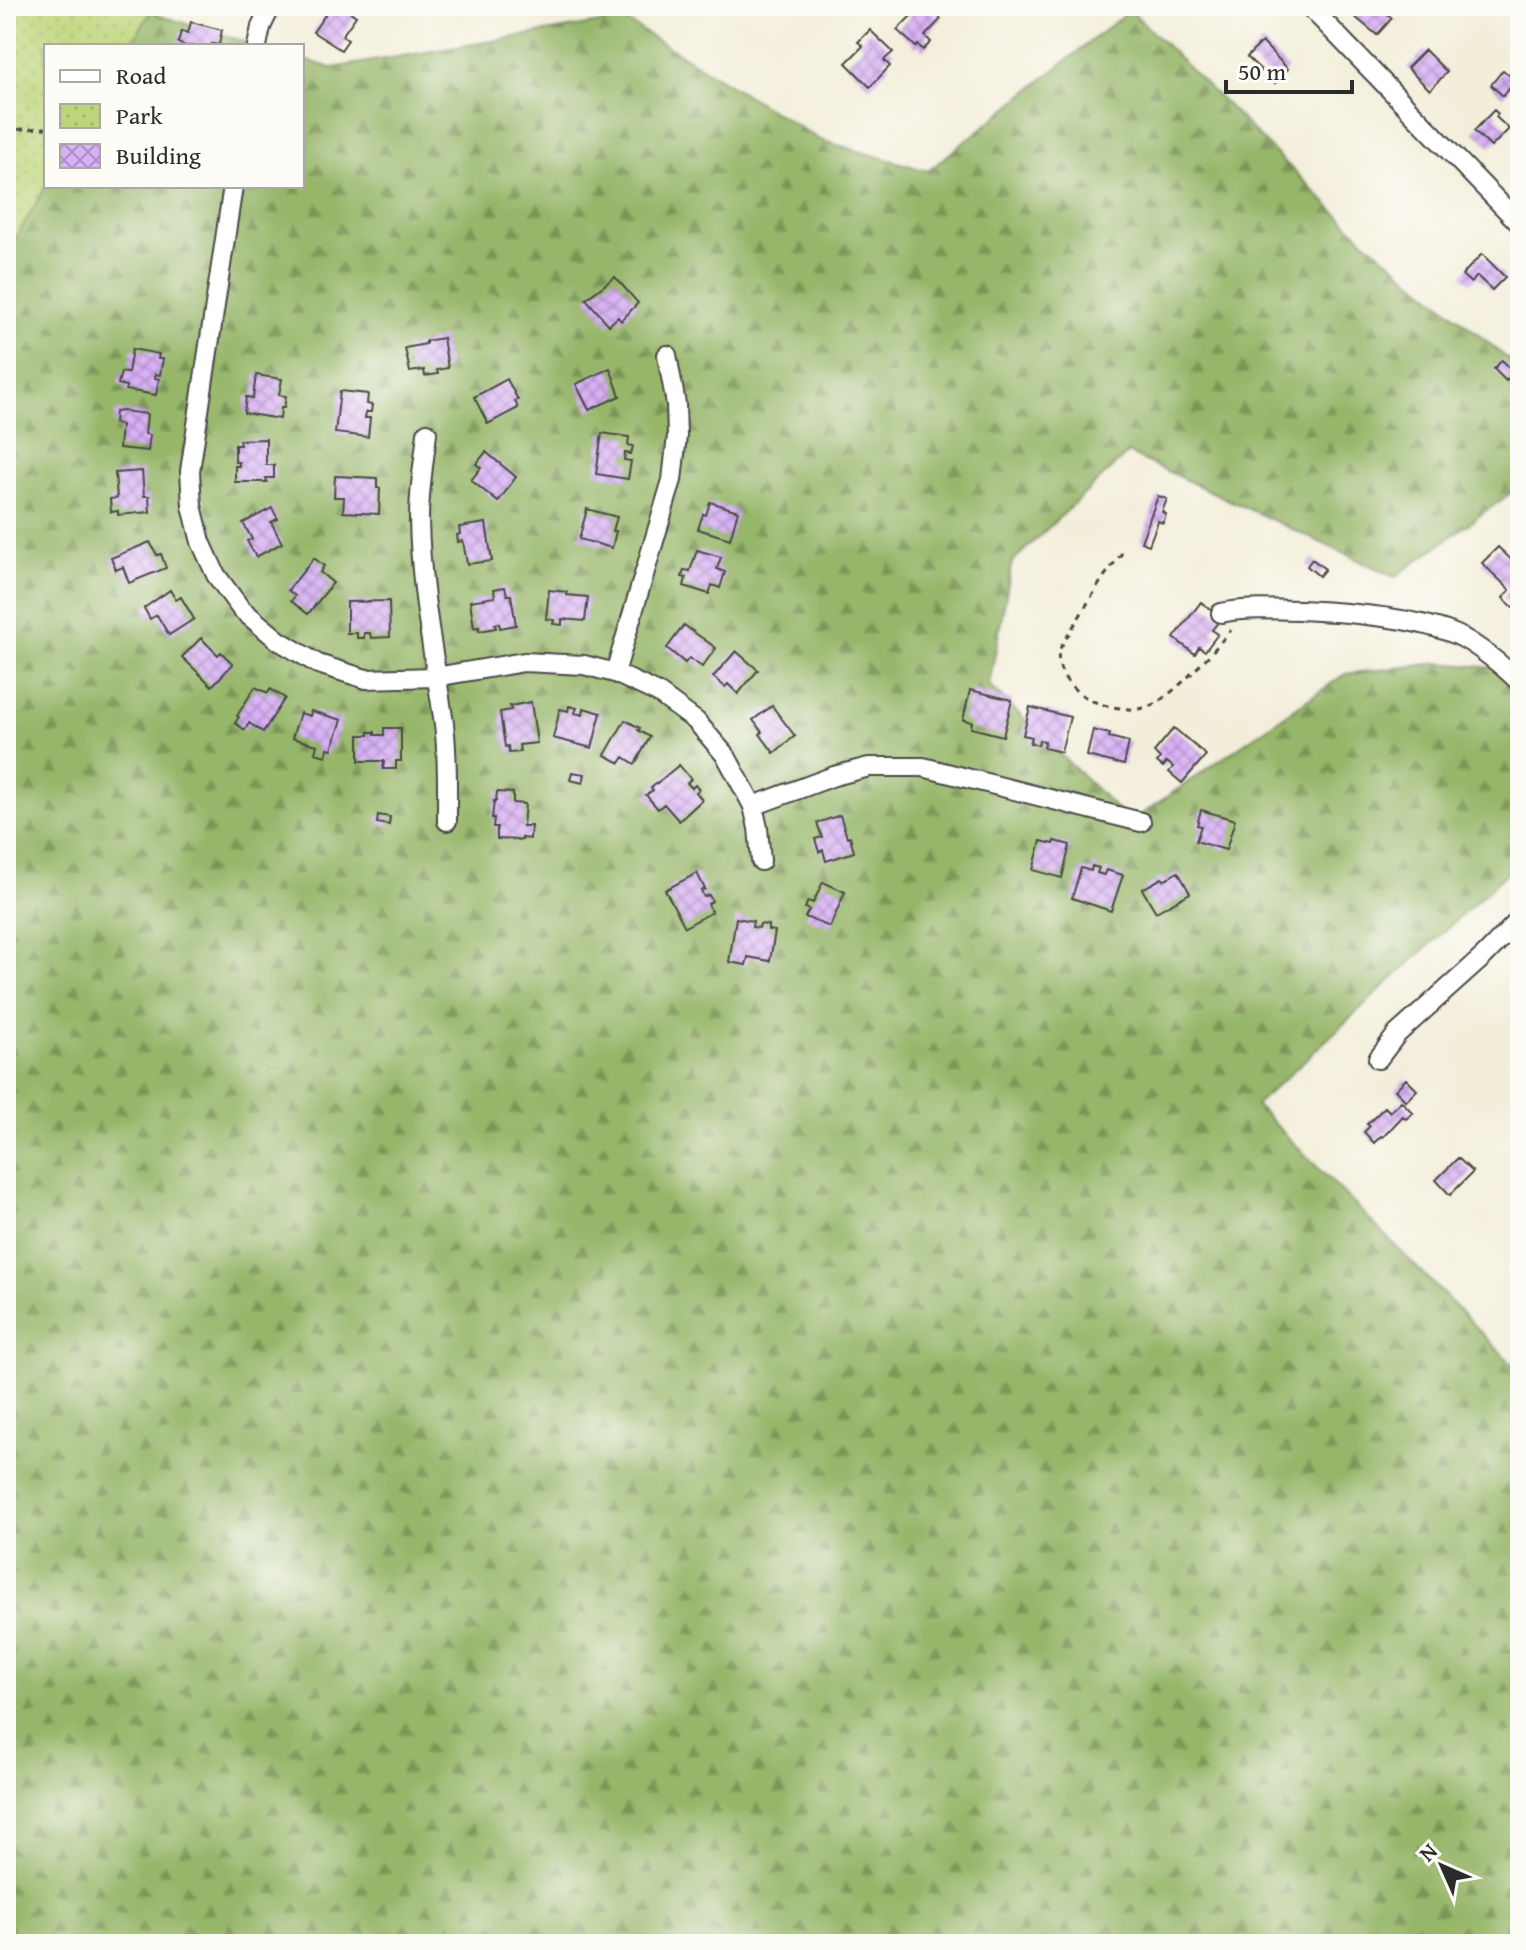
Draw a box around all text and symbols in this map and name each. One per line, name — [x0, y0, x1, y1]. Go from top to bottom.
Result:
legend — [44, 44, 304, 188]
scale bar — [1226, 44, 1352, 94]
text: 50 m — [1238, 54, 1286, 89]
text: Road — [116, 58, 166, 93]
text: Park — [116, 98, 163, 133]
text: Building — [116, 138, 201, 173]
north arrow — [1402, 1826, 1482, 1906]
text: N — [1411, 1835, 1445, 1868]

